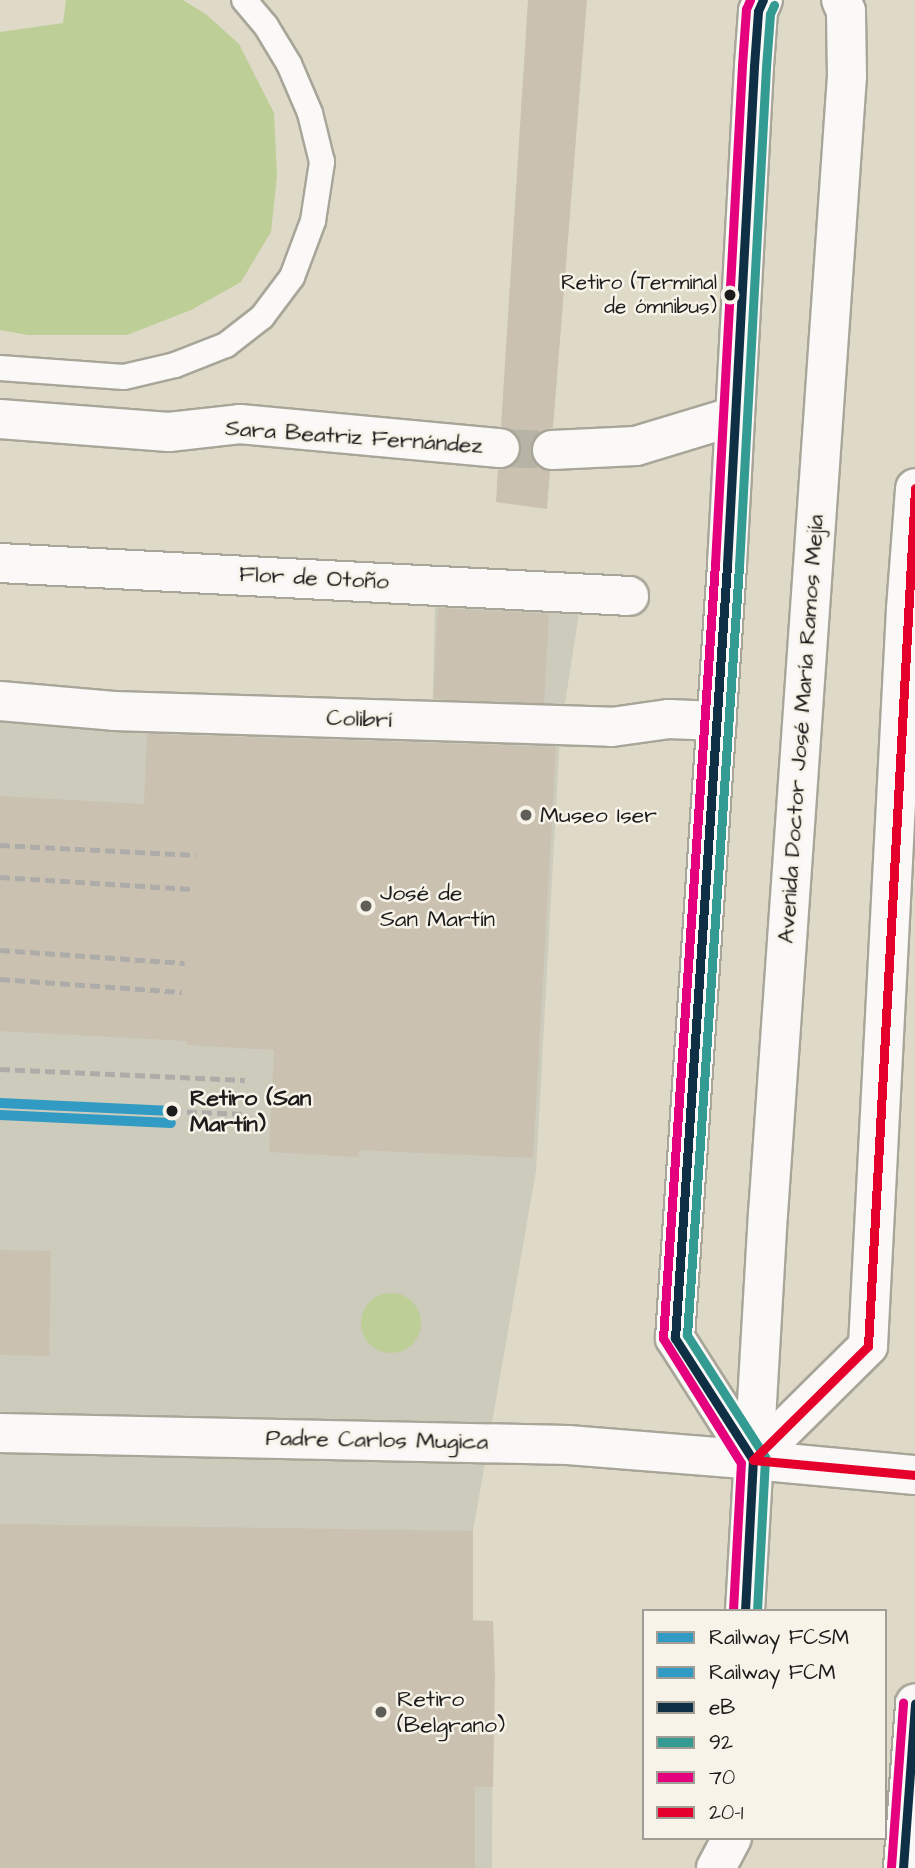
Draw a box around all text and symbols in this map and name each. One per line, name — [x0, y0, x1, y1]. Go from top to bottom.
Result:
place label: Retiro (Terminal de ómnibus) — [561, 270, 717, 320]
marker: Retiro (Terminal de ómnibus) — [723, 288, 737, 302]
street label: Sara Beatriz Fernández — [224, 414, 484, 460]
street label: Avenida Doctor José María Ramos Mejía — [772, 514, 830, 944]
street label: Flor de Otoño — [238, 560, 390, 596]
street label: Colibrí — [326, 704, 392, 734]
place label: Museo Iser — [540, 801, 657, 829]
marker: Museo Iser — [518, 807, 534, 823]
place label: José de San Martín — [380, 879, 495, 933]
marker: José de San Martín — [358, 898, 374, 914]
place label: Retiro (San Martín) — [190, 1084, 311, 1138]
marker: Retiro (San Martín) — [161, 1100, 183, 1122]
street label: Padre Carlos Mugica — [265, 1424, 489, 1456]
legend — [642, 1609, 887, 1840]
text: Railway FCSM — [709, 1623, 849, 1652]
text: Railway FCM — [709, 1658, 836, 1687]
place label: Retiro (Belgrano) — [397, 1685, 505, 1739]
text: eB — [709, 1693, 735, 1722]
marker: Retiro (Belgrano) — [371, 1702, 391, 1722]
text: 92 — [709, 1728, 733, 1757]
text: 70 — [709, 1763, 735, 1792]
text: 20-1 — [709, 1798, 743, 1827]

